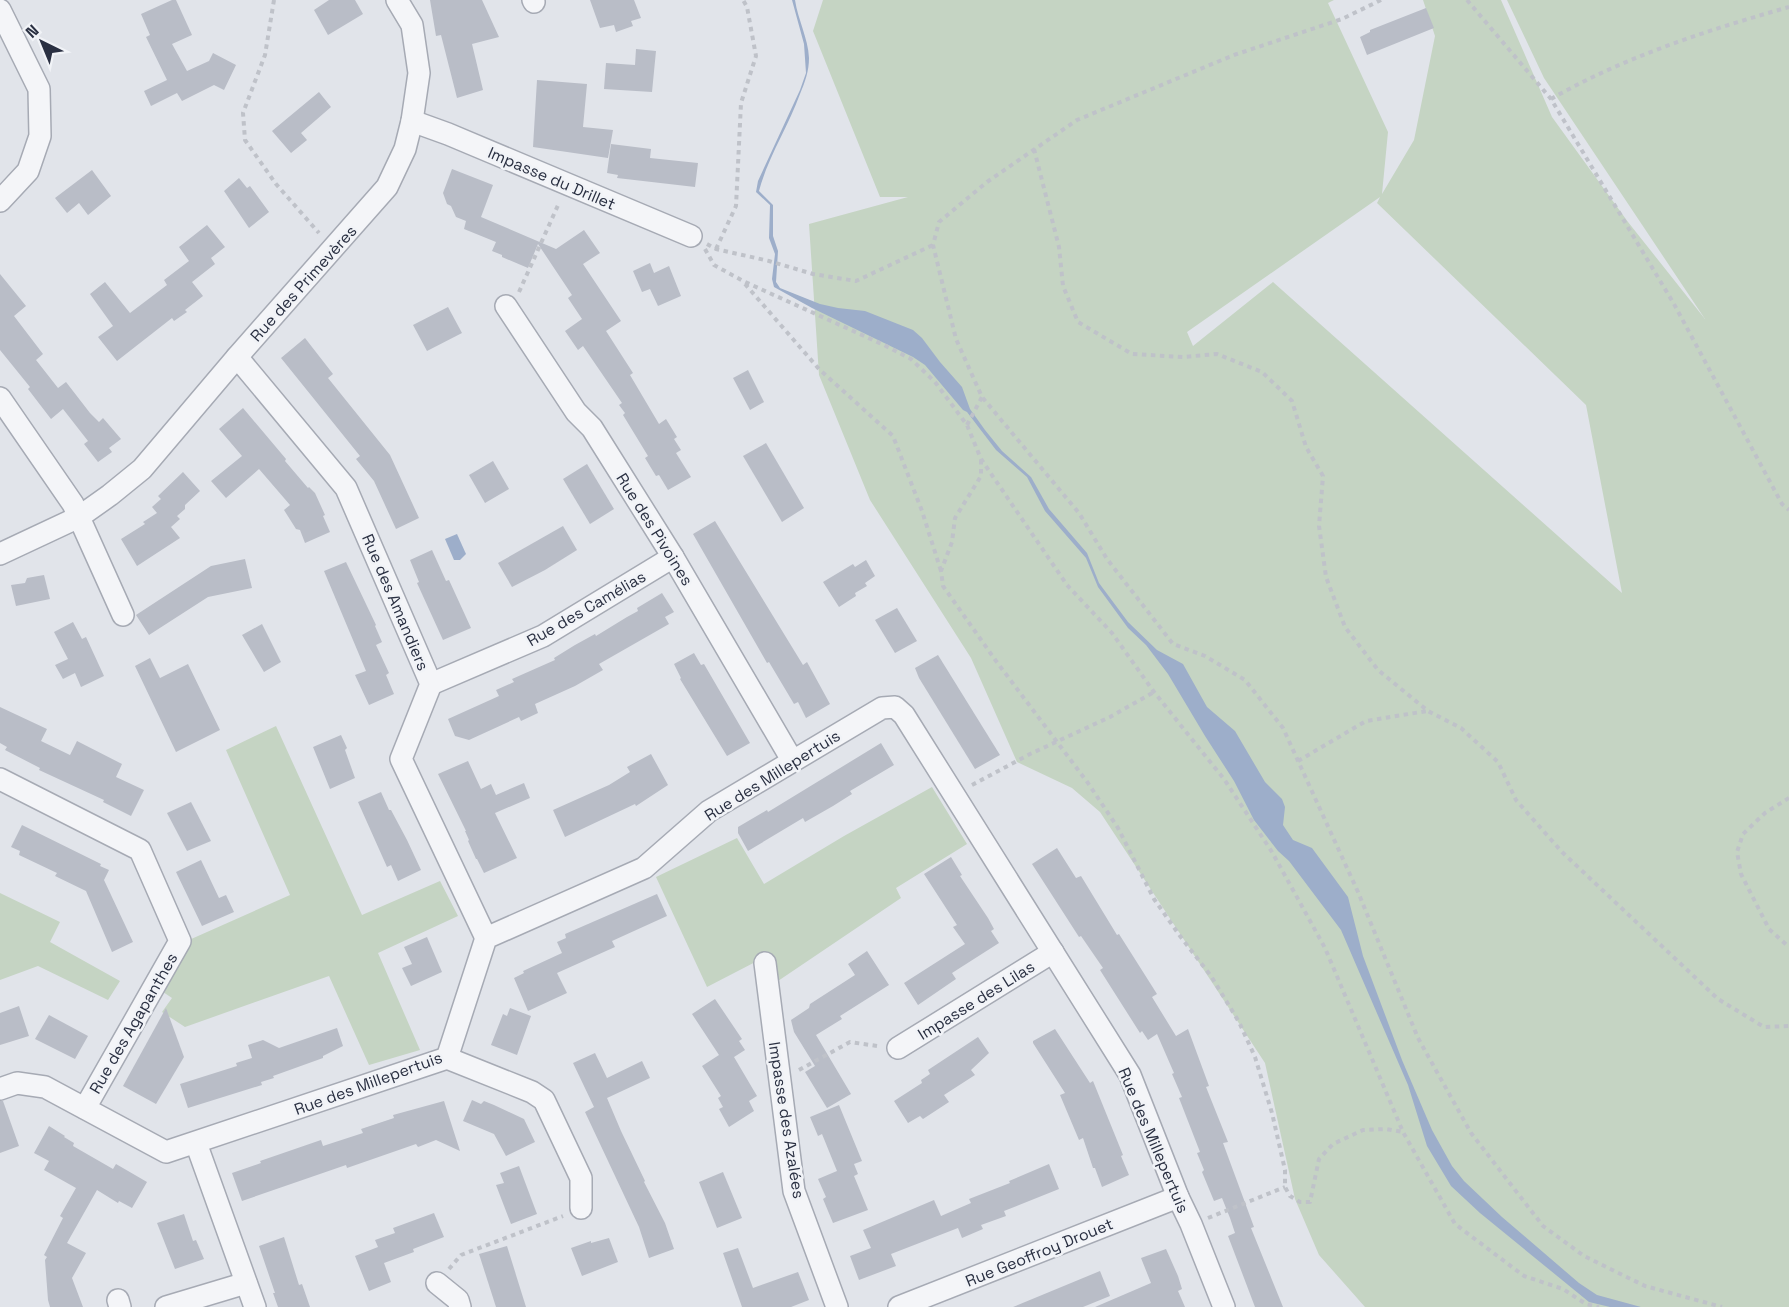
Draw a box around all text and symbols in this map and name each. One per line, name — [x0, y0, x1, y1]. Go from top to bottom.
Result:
north arrow — [12, 12, 72, 72]
text: N — [21, 20, 43, 43]
street label: Impasse du Drillet — [485, 142, 619, 215]
street label: Rue des Primevères — [245, 221, 361, 346]
street label: Rue des Pivoines — [611, 469, 698, 590]
street label: Rue des Amandiers — [357, 531, 434, 674]
street label: Rue des Camélias — [523, 566, 649, 651]
street label: Rue des Millepertuis — [700, 725, 844, 826]
street label: Rue des Agapanthes — [85, 949, 182, 1097]
street label: Impasse des Lilas — [914, 956, 1039, 1045]
street label: Impasse des Azalées — [764, 1040, 809, 1200]
street label: Rue des Millepertuis — [291, 1047, 445, 1120]
street label: Rue des Millepertuis — [1113, 1064, 1194, 1216]
street label: Rue Geoffroy Drouet — [962, 1213, 1116, 1292]

